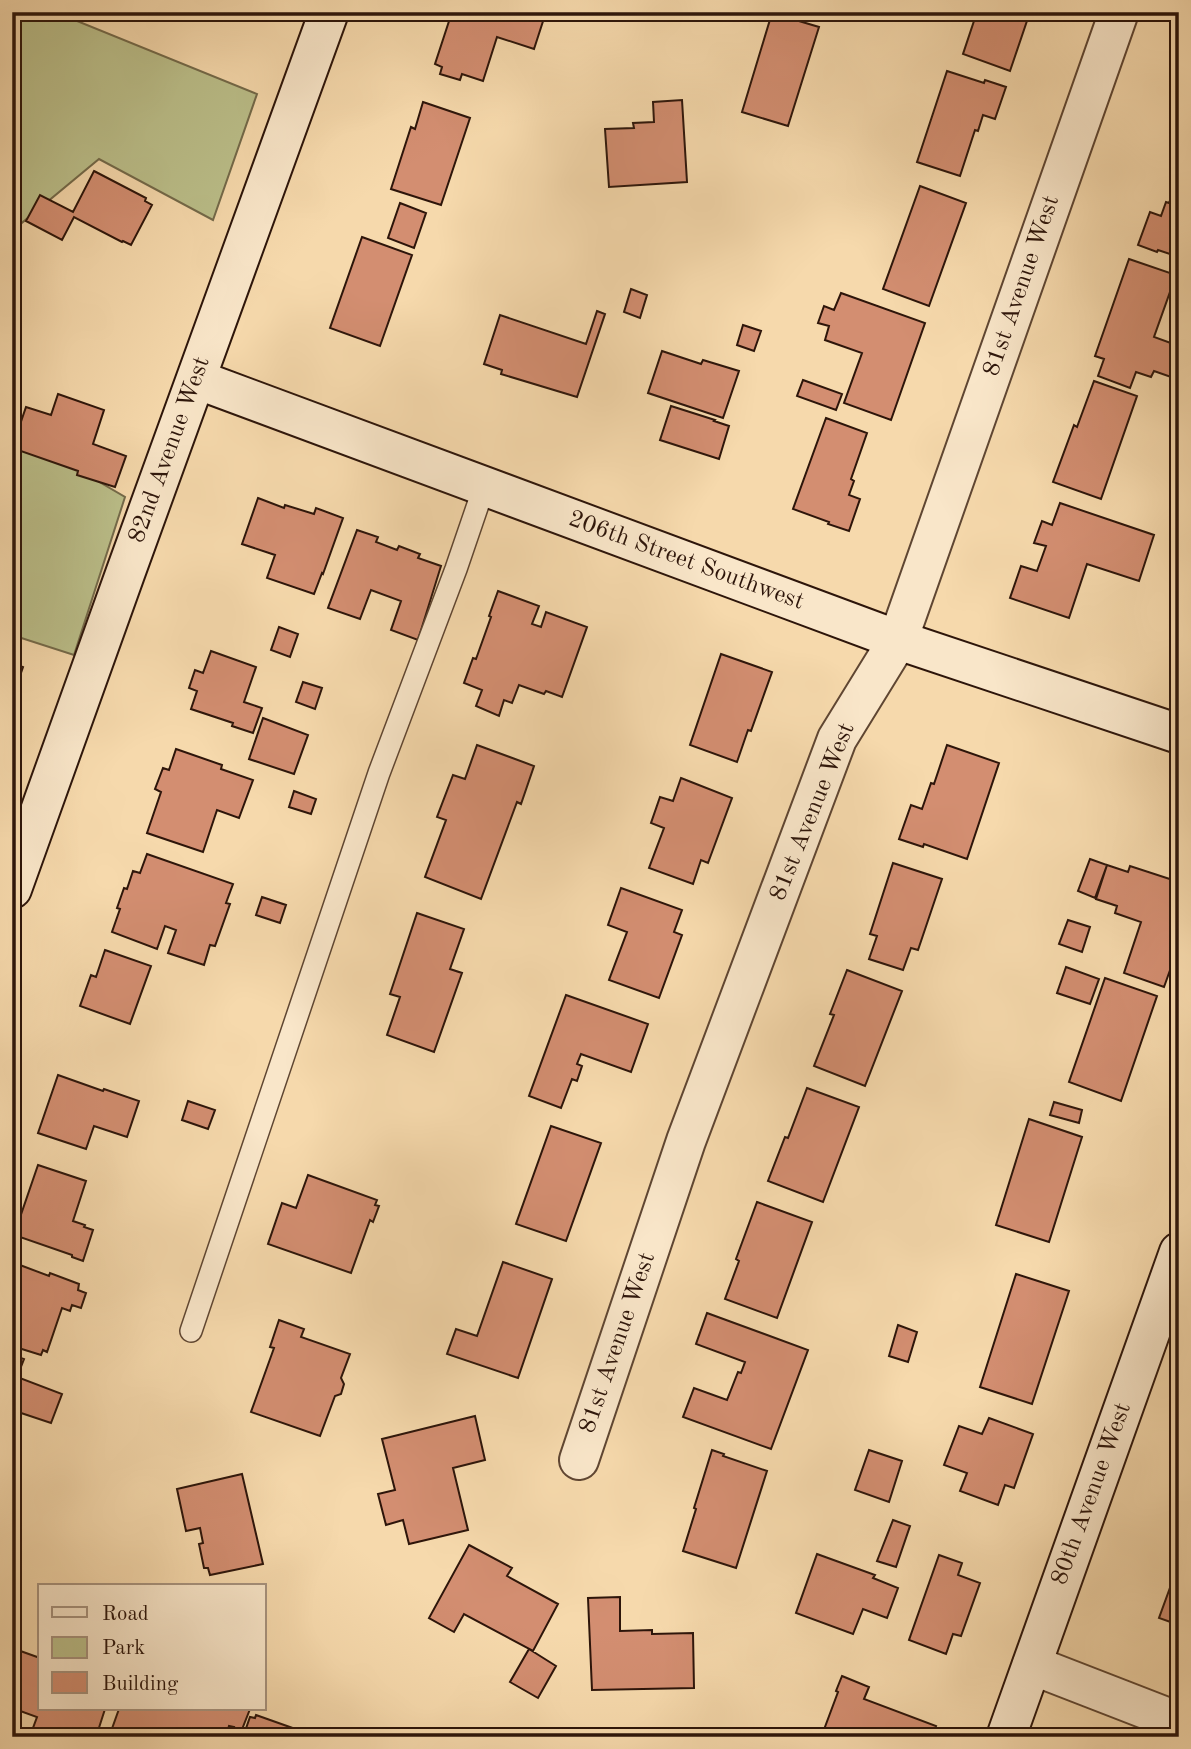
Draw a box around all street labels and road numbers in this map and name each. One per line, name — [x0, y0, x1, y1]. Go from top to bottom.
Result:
street label: 81st Avenue West — [980, 192, 1064, 380]
street label: 82nd Avenue West — [125, 354, 215, 546]
street label: 206th Street Southwest — [565, 507, 807, 615]
street label: 81st Avenue West — [766, 720, 860, 904]
street label: 81st Avenue West — [576, 1249, 660, 1437]
street label: 80th Avenue West — [1048, 1400, 1136, 1588]

